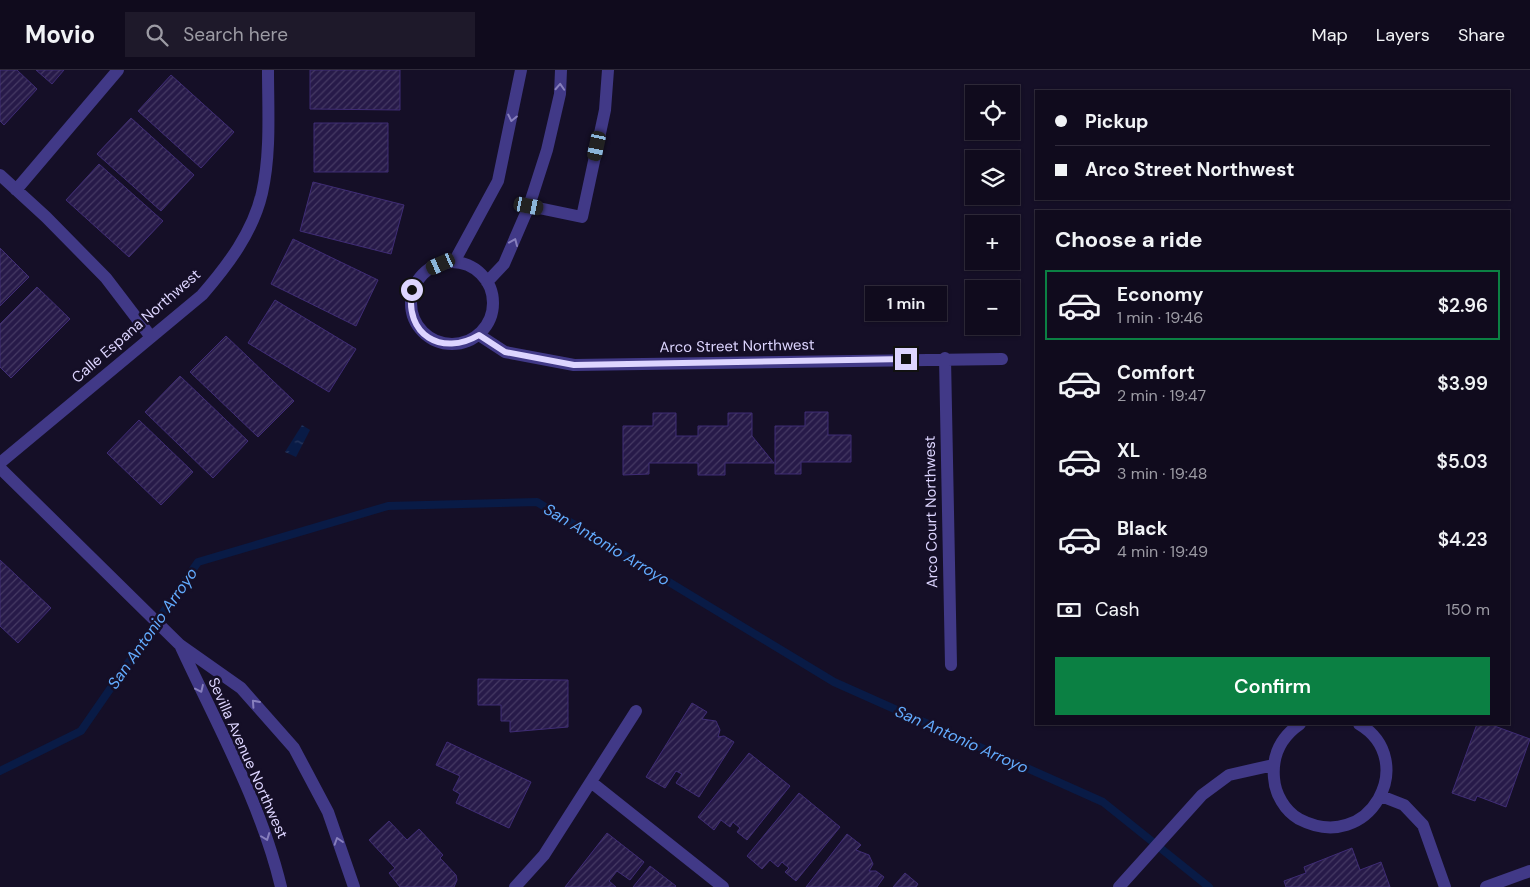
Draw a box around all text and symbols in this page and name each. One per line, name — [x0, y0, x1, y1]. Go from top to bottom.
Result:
search box — [125, 12, 475, 57]
text: Movio — [25, 19, 95, 50]
icon: search — [143, 21, 171, 49]
text: Search here — [183, 22, 288, 47]
text: Map — [1312, 23, 1348, 47]
text: Layers — [1376, 23, 1430, 47]
text: Share — [1458, 23, 1505, 47]
one-way arrow — [555, 83, 566, 91]
map controls — [965, 85, 1020, 335]
button: locate — [965, 85, 1020, 140]
text: Pickup — [1085, 109, 1149, 134]
one-way arrow — [507, 113, 517, 122]
car — [586, 130, 607, 162]
button: layers — [965, 150, 1020, 205]
text: Arco Street Northwest — [1085, 157, 1294, 182]
car — [512, 196, 545, 216]
button: + — [965, 215, 1020, 270]
text: Choose a ride — [1055, 225, 1203, 254]
one-way arrow — [507, 238, 518, 247]
car — [424, 251, 457, 277]
street label: Calle Espana Northwest — [67, 264, 205, 388]
route start — [401, 279, 423, 301]
button: − — [965, 280, 1020, 335]
text: Economy — [1117, 282, 1204, 307]
icon: car — [1057, 283, 1102, 328]
callout: 1 min — [865, 286, 947, 322]
text: 1 min — [887, 293, 925, 314]
text: $2.96 — [1438, 293, 1488, 318]
text: 1 min · 19:46 — [1117, 307, 1203, 328]
street label: Arco Street Northwest — [659, 335, 815, 357]
route end — [895, 348, 917, 370]
text: Comfort — [1117, 360, 1195, 385]
icon: car — [1057, 361, 1102, 406]
text: $3.99 — [1437, 371, 1488, 396]
text: 2 min · 19:47 — [1117, 385, 1206, 406]
street label: Arco Court Northwest — [920, 436, 942, 588]
text: XL — [1117, 438, 1140, 463]
icon: car — [1057, 439, 1102, 484]
text: $5.03 — [1437, 449, 1488, 474]
text: 3 min · 19:48 — [1117, 463, 1207, 484]
water label: San Antonio Arroyo — [540, 498, 674, 590]
text: Black — [1117, 516, 1168, 541]
icon: car — [1057, 517, 1102, 562]
text: $4.23 — [1438, 527, 1488, 552]
text: 4 min · 19:49 — [1117, 541, 1208, 562]
water label: San Antonio Arroyo — [103, 563, 202, 693]
icon: cash — [1055, 596, 1083, 624]
text: Cash — [1095, 597, 1139, 622]
text: 150 m — [1446, 599, 1490, 620]
button: Confirm — [1055, 657, 1490, 715]
street label: Sevilla Avenue Northwest — [203, 674, 293, 842]
one-way arrow — [194, 684, 205, 693]
one-way arrow — [251, 700, 260, 709]
water label: San Antonio Arroyo — [892, 701, 1032, 778]
one-way arrow — [260, 833, 270, 841]
one-way arrow — [334, 837, 344, 845]

